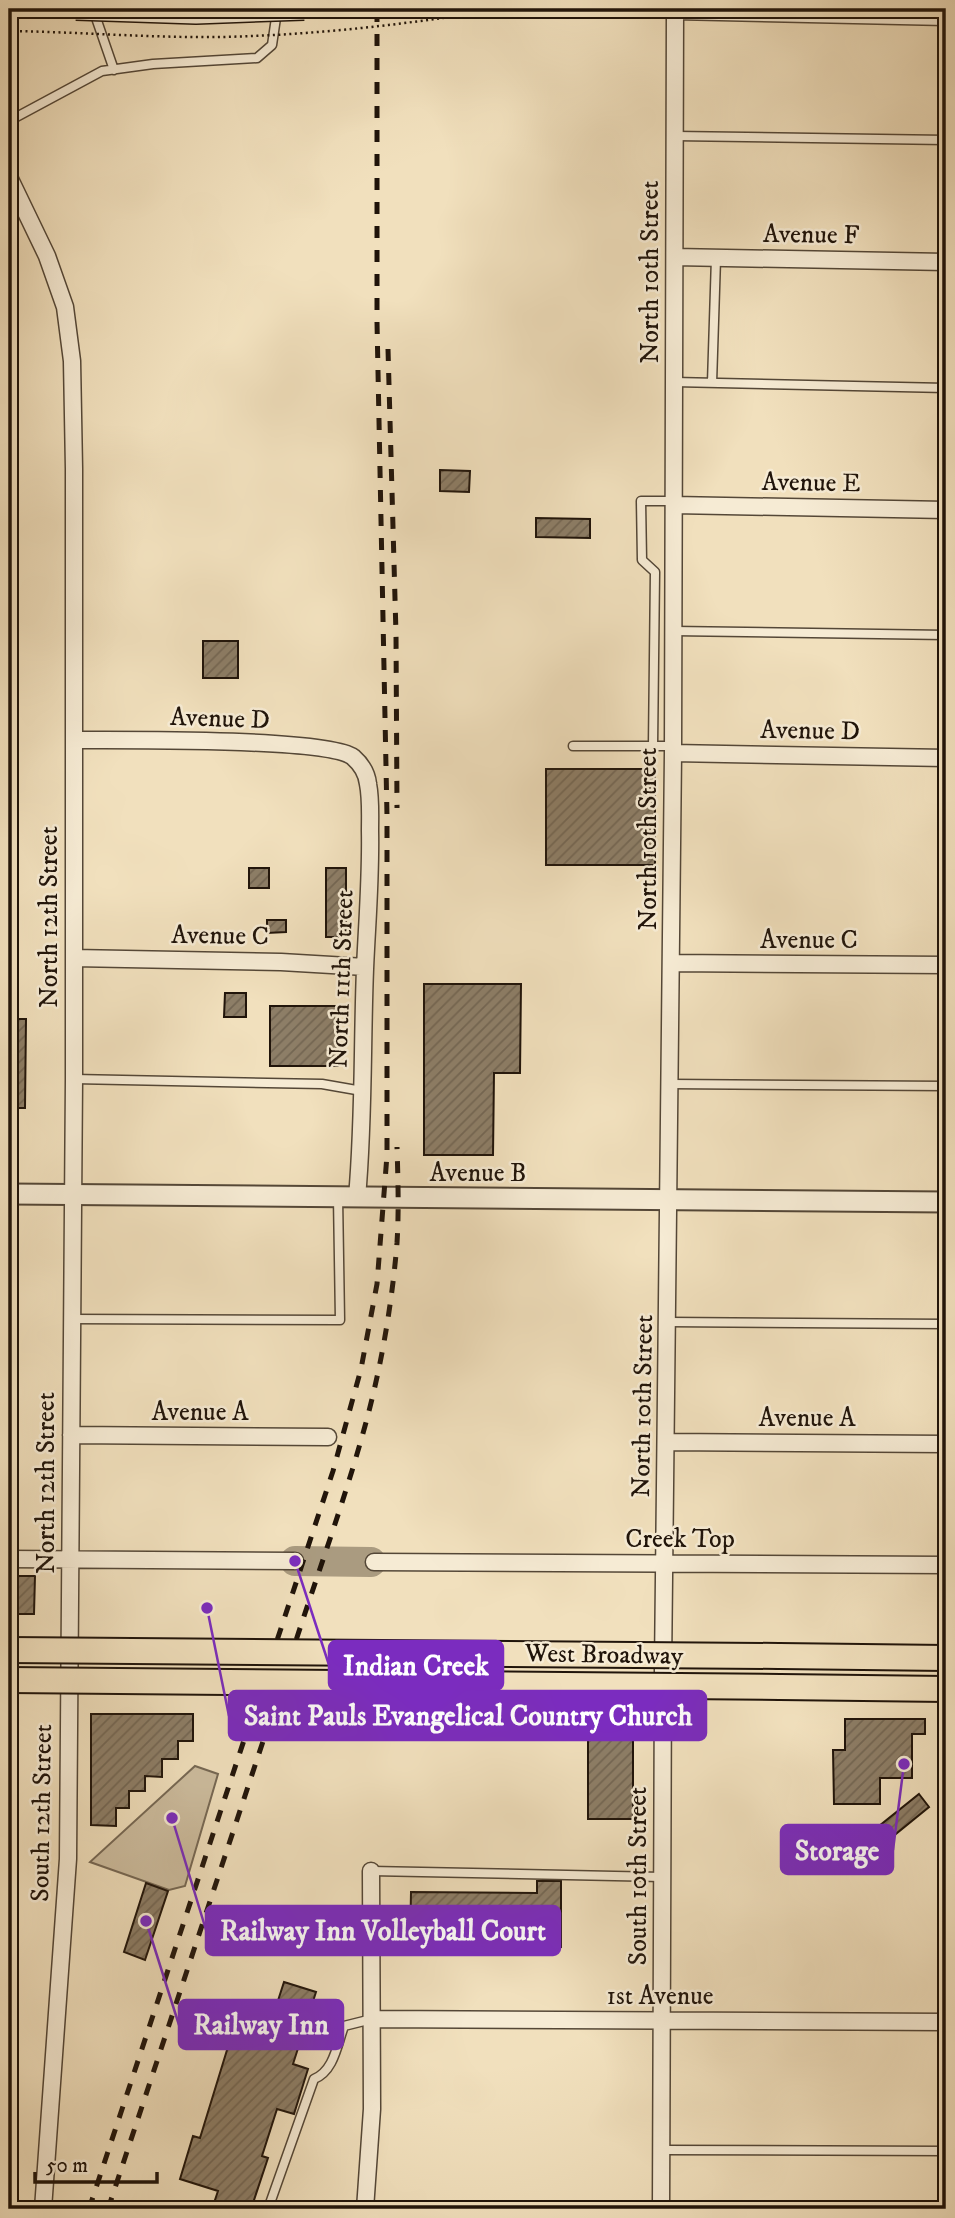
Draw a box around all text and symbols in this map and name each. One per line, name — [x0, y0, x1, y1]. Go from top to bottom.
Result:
street label: North 10th Street — [634, 180, 667, 364]
street label: Avenue F — [762, 218, 860, 252]
street label: Avenue E — [761, 466, 861, 500]
street label: Avenue D — [169, 701, 271, 737]
street label: Avenue D — [760, 714, 860, 748]
street label: North 10th Street — [632, 747, 665, 931]
street label: North 12th Street — [33, 826, 66, 1008]
street label: North 11th Street — [322, 889, 362, 1069]
street label: Avenue C — [171, 919, 269, 953]
street label: Avenue C — [760, 924, 858, 957]
street label: Avenue B — [430, 1157, 527, 1190]
street label: North 10th Street — [625, 1314, 661, 1498]
street label: North 12th Street — [30, 1392, 63, 1574]
street label: Avenue A — [151, 1396, 249, 1429]
street label: Avenue A — [758, 1402, 856, 1435]
street label: Creek Top — [625, 1523, 735, 1556]
street label: West Broadway — [524, 1637, 684, 1673]
callout: Indian Creek — [329, 1641, 503, 1690]
text: Indian Creek — [343, 1649, 490, 1684]
callout: Saint Pauls Evangelical Country Church — [229, 1691, 706, 1740]
text: Saint Pauls Evangelical Country Church — [244, 1699, 693, 1734]
street label: South 12th Street — [24, 1724, 60, 1902]
street label: South 10th Street — [622, 1787, 655, 1965]
callout: Storage — [781, 1825, 893, 1874]
text: Storage — [795, 1834, 880, 1869]
callout: Railway Inn Volleyball Court — [206, 1906, 560, 1955]
text: Railway Inn Volleyball Court — [220, 1914, 546, 1949]
street label: 1st Avenue — [606, 1980, 714, 2013]
callout: Railway Inn — [179, 2000, 343, 2049]
text: Railway Inn — [193, 2008, 329, 2043]
scale bar — [35, 2141, 158, 2185]
text: 50 m — [46, 2153, 88, 2179]

